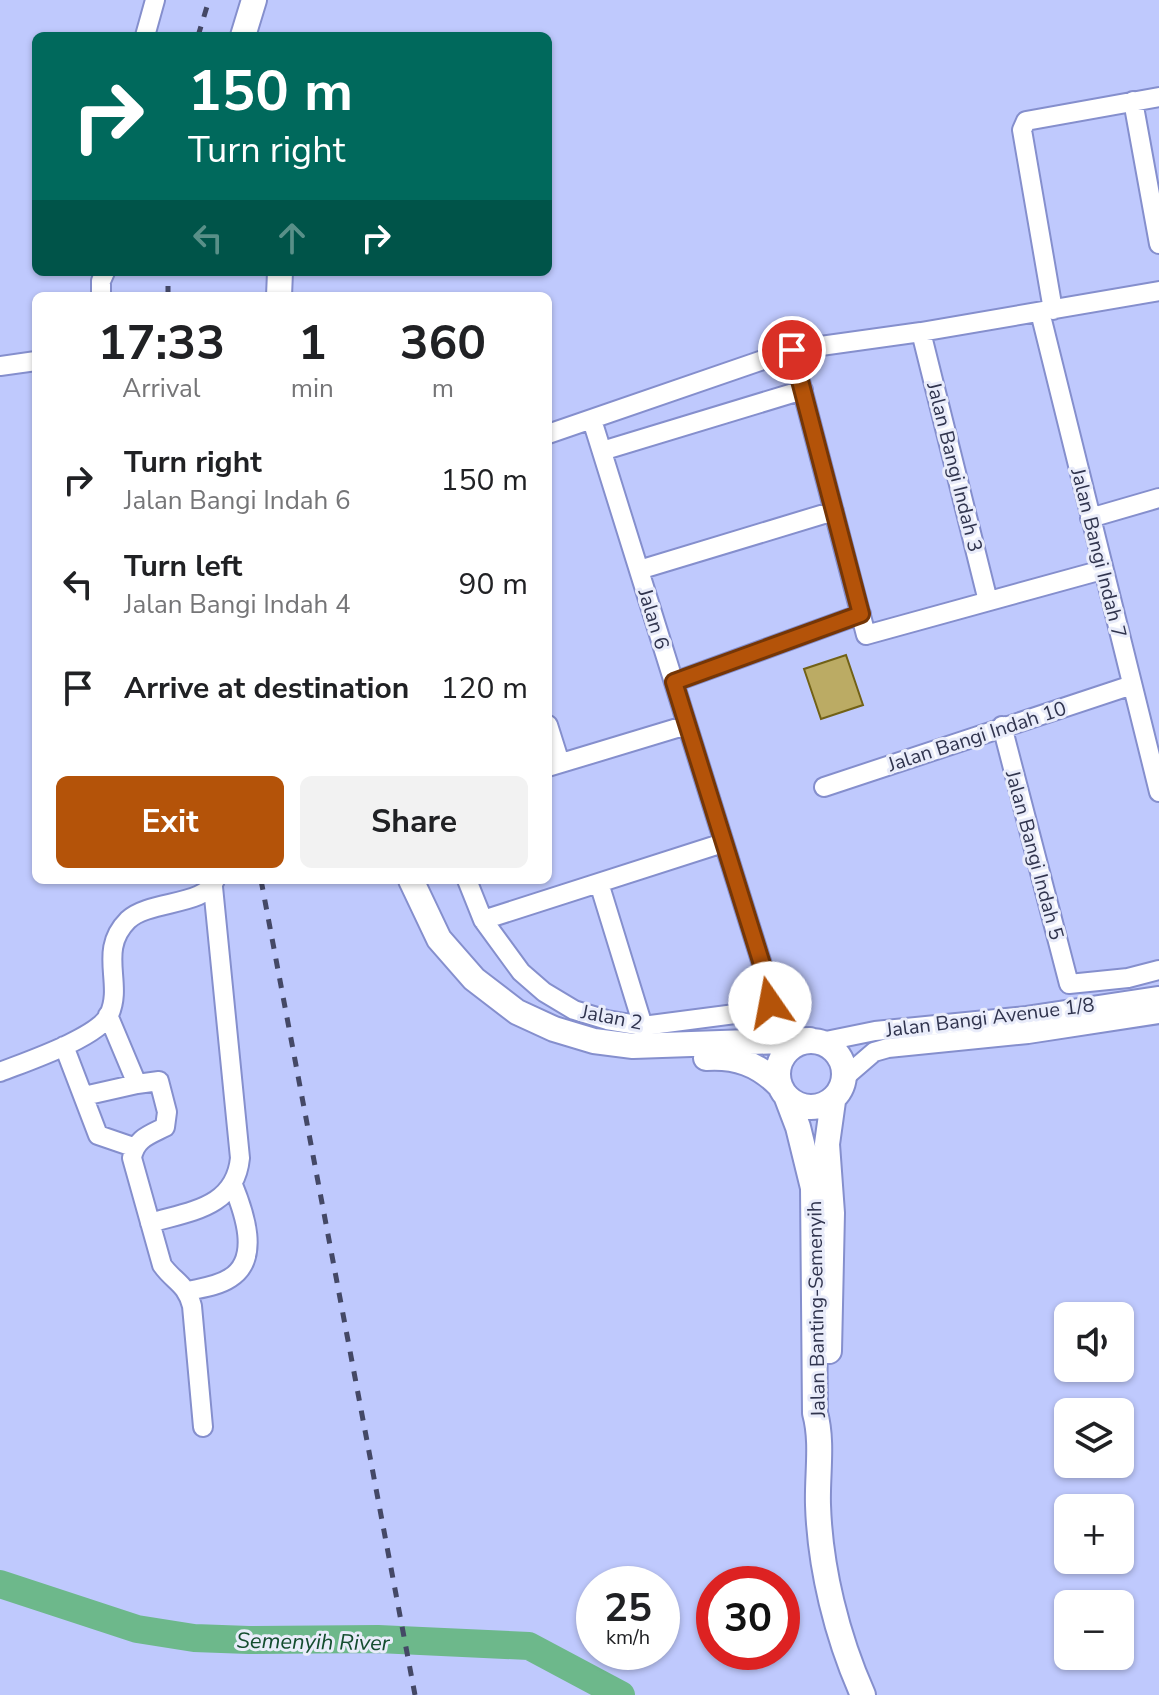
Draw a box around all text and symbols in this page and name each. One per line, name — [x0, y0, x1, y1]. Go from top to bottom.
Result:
text: 150 m — [188, 53, 353, 130]
icon: right — [56, 64, 160, 168]
text: Turn right — [188, 126, 345, 175]
icon: left — [186, 216, 230, 260]
icon: ahead — [270, 216, 314, 260]
icon: right — [354, 216, 398, 260]
text: 17:33 — [98, 310, 225, 376]
text: 1 — [298, 310, 327, 376]
text: 360 — [400, 310, 486, 376]
pin — [758, 316, 826, 384]
icon: arrive — [770, 328, 814, 372]
text: Arrival — [122, 371, 201, 406]
text: min — [291, 371, 334, 406]
text: m — [432, 371, 454, 406]
street label: Jalan Bangi Indah 3 — [920, 378, 989, 555]
text: Turn right — [124, 442, 262, 483]
icon: right — [56, 458, 100, 502]
text: 150 m — [441, 460, 528, 501]
street label: Jalan Bangi Indah 7 — [1064, 464, 1133, 641]
text: Jalan Bangi Indah 6 — [124, 483, 351, 518]
text: Turn left — [124, 546, 242, 587]
icon: left — [56, 562, 100, 606]
text: 90 m — [459, 564, 528, 605]
street label: Jalan 6 — [631, 585, 676, 653]
text: Jalan Bangi Indah 4 — [124, 587, 351, 622]
icon: arrive — [56, 666, 100, 710]
text: Arrive at destination — [124, 668, 409, 709]
text: 120 m — [441, 668, 528, 709]
street label: Jalan Bangi Indah 10 — [883, 695, 1070, 778]
street label: Jalan Bangi Indah 5 — [999, 766, 1070, 943]
button: Exit — [56, 776, 284, 868]
button: Share — [300, 776, 528, 868]
position arrow — [728, 961, 812, 1045]
street label: Jalan Bangi Avenue 1/8 — [883, 991, 1096, 1044]
street label: Jalan 2 — [578, 998, 645, 1037]
street label: Jalan Banting-Semenyih — [801, 1200, 832, 1419]
map controls — [1054, 1302, 1134, 1670]
button: sound — [1054, 1302, 1134, 1382]
button: layers — [1054, 1398, 1134, 1478]
button: + — [1054, 1494, 1134, 1574]
speed limit sign: 30 — [696, 1566, 800, 1670]
text: 25 — [604, 1581, 652, 1635]
button: − — [1054, 1590, 1134, 1670]
text: km/h — [606, 1624, 650, 1651]
water label: Semenyih River — [236, 1626, 391, 1658]

